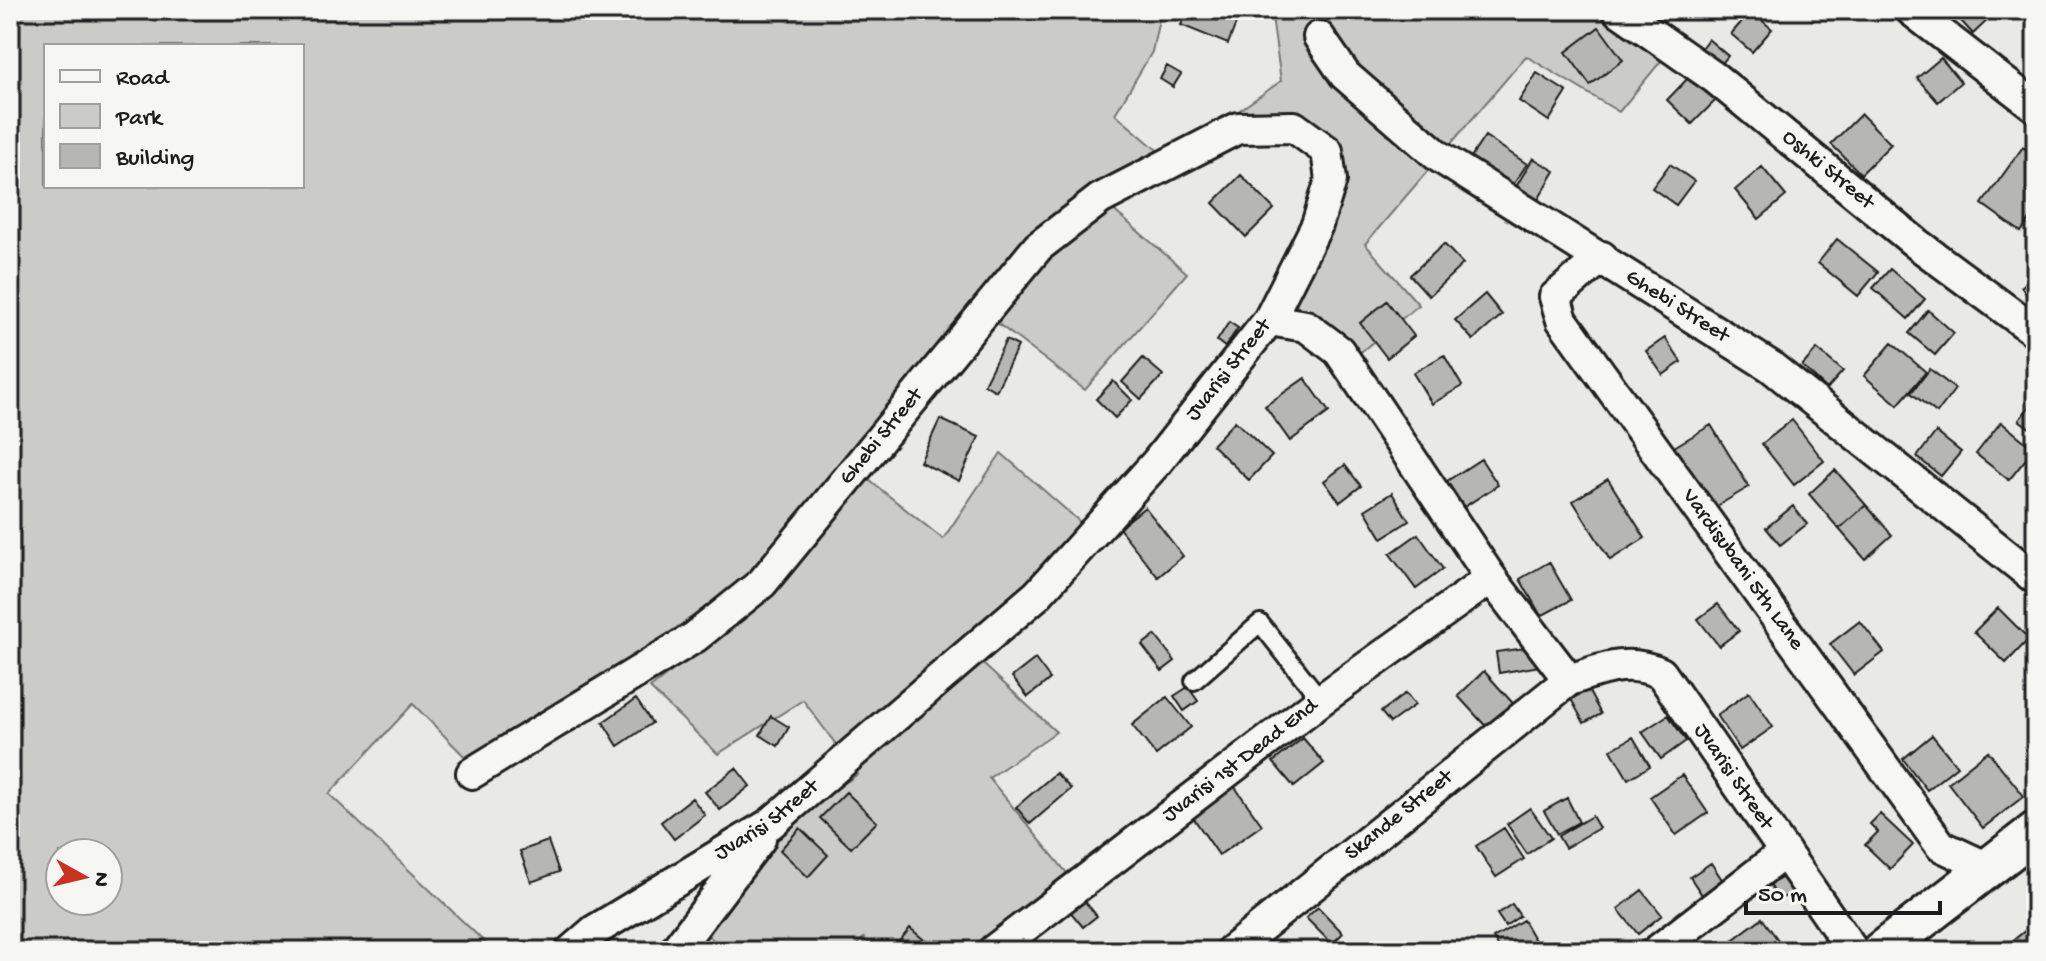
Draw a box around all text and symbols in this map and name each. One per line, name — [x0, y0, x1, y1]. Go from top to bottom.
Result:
legend — [44, 44, 304, 188]
text: Road — [116, 65, 170, 94]
text: Park — [115, 105, 164, 134]
street label: Oshki Street — [1776, 125, 1880, 217]
text: Building — [115, 145, 194, 174]
street label: Ghebi Street — [1620, 265, 1735, 351]
street label: Jvarisi Street — [1181, 312, 1279, 427]
street label: Ghebi Street — [834, 382, 930, 491]
street label: Vardisubani 5th Lane — [1675, 484, 1809, 656]
street label: Jvarisi 1st Dead End — [1158, 692, 1325, 829]
street label: Jvarisi Street — [1687, 719, 1780, 837]
street label: Skande Street — [1340, 764, 1460, 867]
street label: Jvarisi Street — [710, 773, 826, 867]
north arrow — [44, 837, 124, 917]
scale bar — [1746, 865, 1940, 915]
text: N — [86, 870, 114, 888]
text: 50 m — [1758, 882, 1807, 911]

